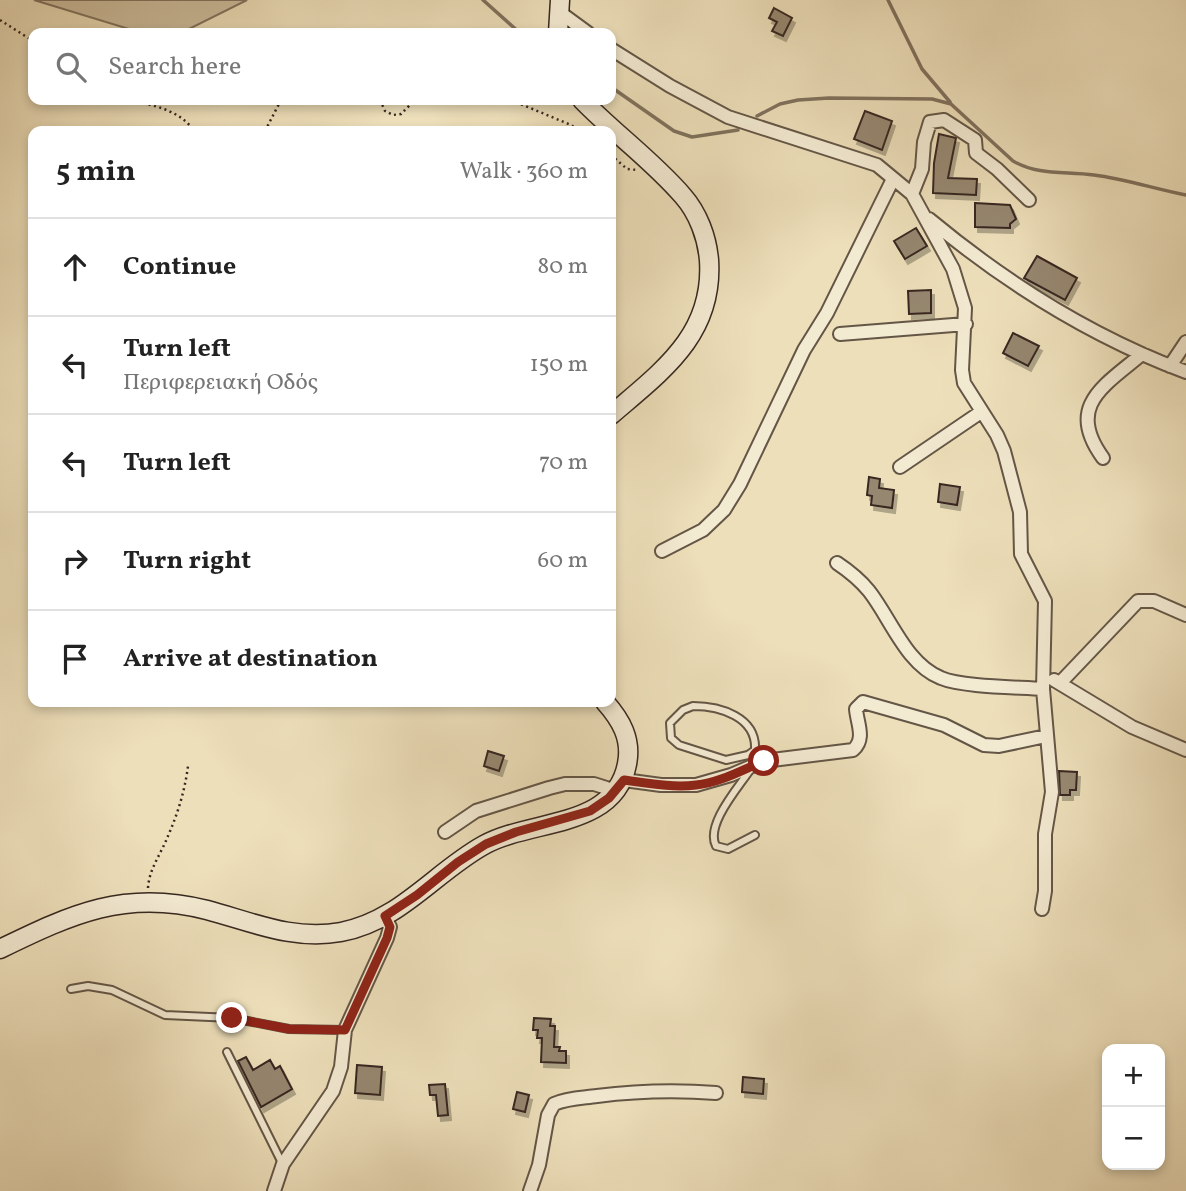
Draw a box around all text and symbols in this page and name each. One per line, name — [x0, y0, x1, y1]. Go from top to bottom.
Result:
search box — [28, 28, 616, 105]
icon: search — [52, 48, 90, 86]
text: Search here — [108, 49, 241, 85]
text: 5 min — [56, 151, 136, 193]
text: Walk · 360 m — [460, 156, 588, 188]
icon: ahead — [56, 248, 94, 286]
text: Continue — [123, 249, 236, 285]
text: 80 m — [538, 251, 588, 283]
text: Turn left — [123, 331, 231, 367]
icon: left — [56, 346, 94, 384]
text: 150 m — [530, 349, 588, 381]
text: Περιφερειακή Οδός — [123, 367, 318, 399]
icon: left — [56, 444, 94, 482]
text: Turn left — [123, 445, 231, 481]
text: 70 m — [539, 447, 588, 479]
icon: right — [56, 542, 94, 580]
text: Turn right — [123, 543, 251, 579]
text: 60 m — [538, 545, 588, 577]
icon: arrive — [56, 640, 94, 678]
text: Arrive at destination — [123, 641, 378, 677]
route start — [748, 745, 779, 776]
route end — [216, 1002, 247, 1033]
map controls — [1102, 1044, 1165, 1170]
button: + — [1102, 1044, 1165, 1107]
button: − — [1102, 1107, 1165, 1170]

